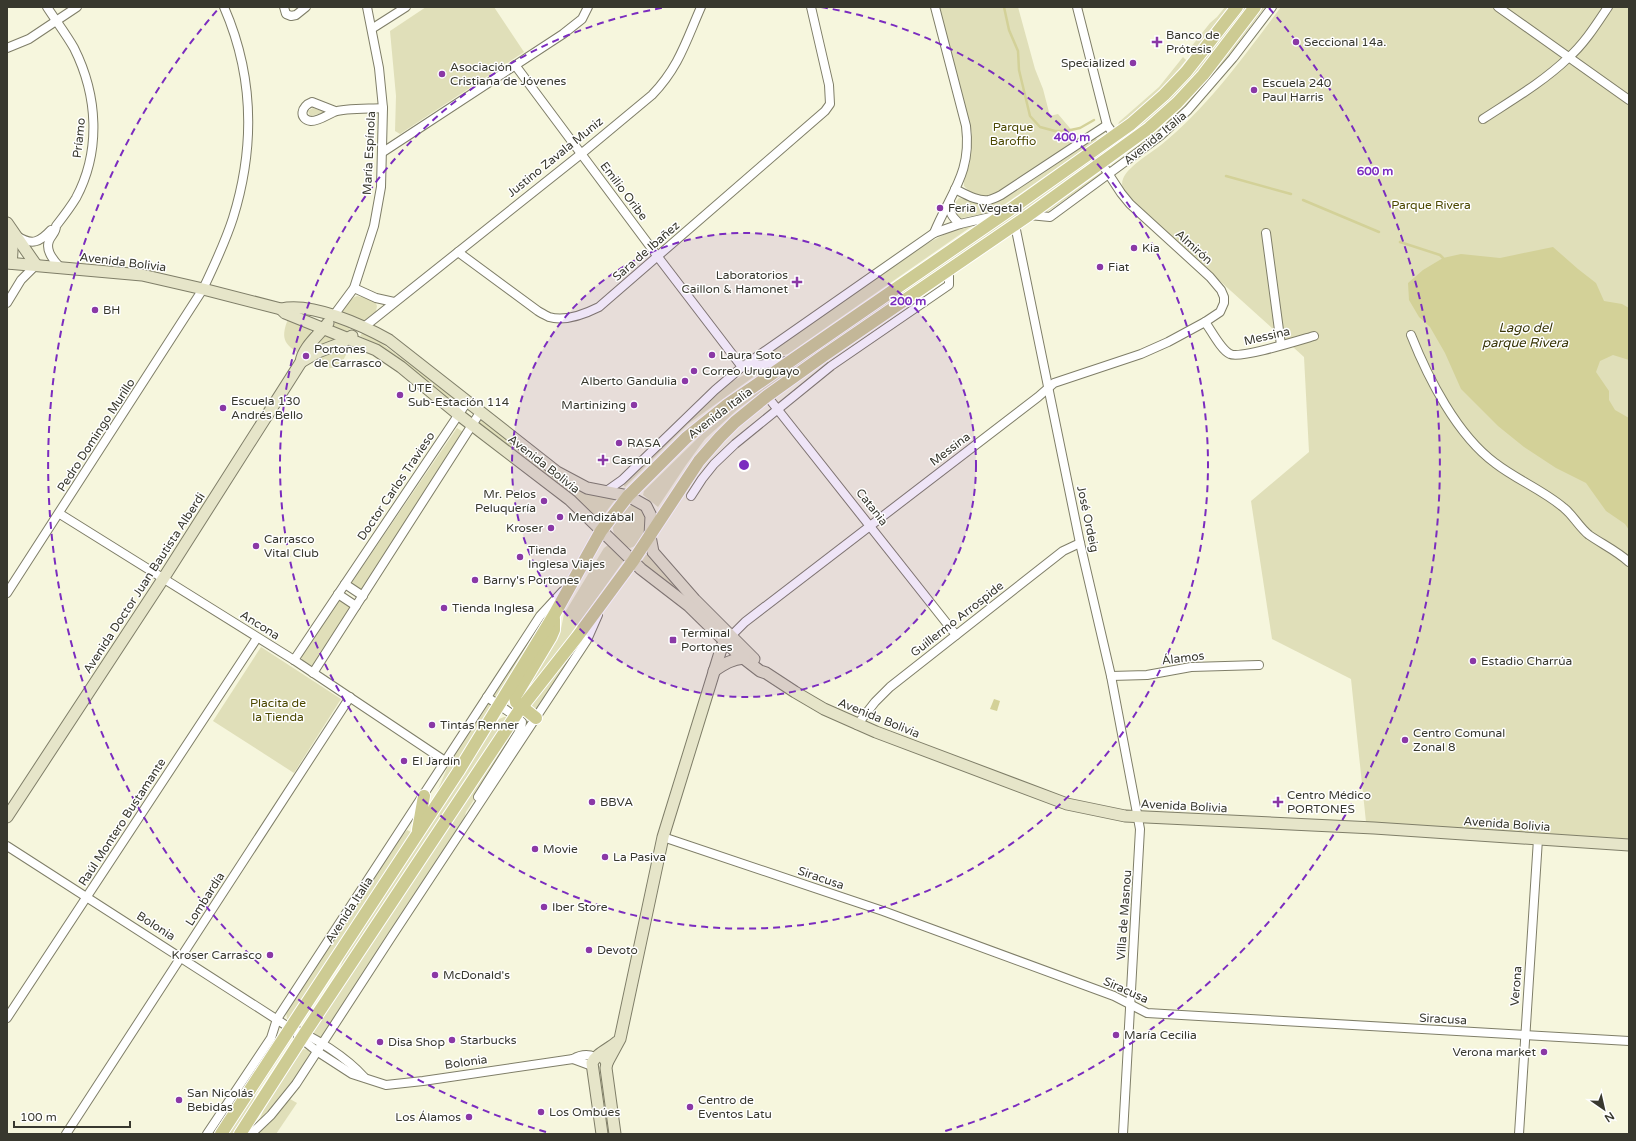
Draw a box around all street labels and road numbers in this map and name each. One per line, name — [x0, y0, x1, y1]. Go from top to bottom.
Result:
street label: Avenida Italia — [1121, 108, 1189, 168]
street label: María Espínola — [360, 111, 378, 195]
street label: Justino Zavala Muniz — [504, 114, 606, 200]
street label: Príamo — [70, 117, 88, 159]
street label: Emilio Oribe — [597, 159, 651, 223]
street label: Sara de Ibañez — [610, 218, 682, 284]
street label: Almirón — [1173, 227, 1215, 267]
street label: Avenida Bolivia — [79, 250, 167, 274]
street label: Messina — [1243, 324, 1291, 348]
street label: Pedro Domingo Murillo — [54, 376, 138, 494]
street label: Avenida Italia — [685, 384, 755, 442]
street label: Doctor Carlos Travieso — [354, 429, 438, 543]
street label: Messina — [927, 429, 973, 469]
street label: Avenida Bolivia — [505, 432, 583, 496]
street label: José Ordeig — [1074, 485, 1102, 553]
street label: Catania — [853, 486, 891, 528]
street label: Avenida Doctor Juan Bautista Alberdi — [80, 490, 208, 676]
street label: Guillermo Arrospide — [908, 578, 1006, 660]
street label: Ancona — [238, 607, 282, 643]
street label: Álamos — [1161, 648, 1205, 668]
street label: Avenida Bolivia — [836, 695, 922, 741]
street label: Raúl Montero Bustamante — [75, 755, 169, 888]
street label: Avenida Bolivia — [1140, 797, 1228, 815]
street label: Avenida Bolivia — [1463, 814, 1551, 834]
street label: Siracusa — [796, 864, 846, 892]
street label: Lombardía — [182, 869, 228, 929]
street label: Villa de Masnou — [1114, 869, 1134, 961]
street label: Avenida Italia — [322, 874, 376, 946]
street label: Bolonia — [134, 908, 178, 944]
street label: Verona — [1508, 965, 1524, 1007]
street label: Siracusa — [1101, 974, 1151, 1006]
street label: Siracusa — [1419, 1011, 1467, 1027]
street label: Bolonia — [444, 1052, 488, 1072]

